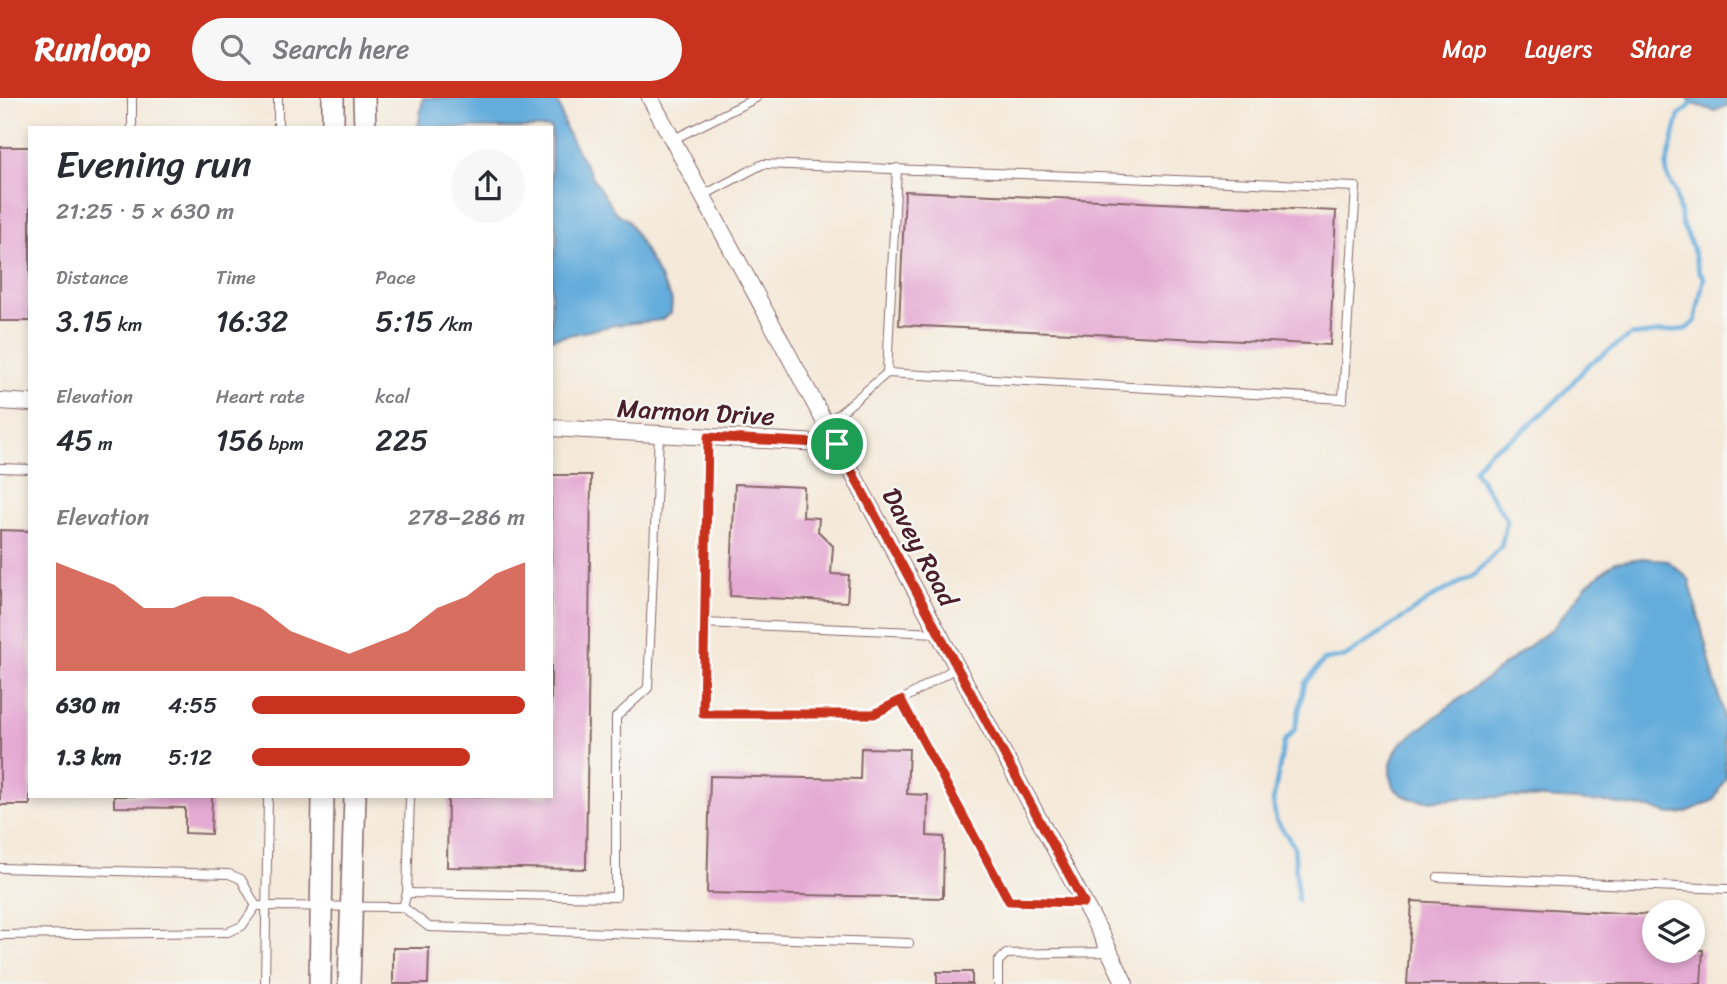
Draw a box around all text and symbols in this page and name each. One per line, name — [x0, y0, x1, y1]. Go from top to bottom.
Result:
search box — [192, 18, 682, 81]
text: Runloop — [35, 20, 150, 78]
text: Search here — [272, 26, 409, 72]
text: Map — [1442, 28, 1487, 70]
text: Layers — [1525, 28, 1592, 70]
text: Share — [1630, 28, 1692, 70]
icon: search — [216, 30, 254, 68]
text: Evening run — [56, 131, 252, 198]
button: share — [451, 149, 525, 223]
text: 21:25 · 5 × 630 m — [56, 191, 234, 232]
text: Distance — [56, 261, 128, 294]
text: Time — [216, 261, 256, 294]
text: Pace — [375, 261, 416, 294]
text: 3.15 — [56, 294, 113, 348]
text: 16:32 — [216, 294, 288, 348]
text: 5:15 — [375, 294, 434, 348]
text: km — [113, 308, 142, 341]
text: /km — [434, 308, 473, 341]
text: Elevation — [56, 380, 133, 413]
text: Heart rate — [216, 380, 305, 413]
text: kcal — [375, 380, 410, 413]
street label: Marmon Drive — [616, 385, 776, 439]
text: 45 — [56, 413, 93, 467]
text: 156 — [216, 413, 264, 467]
text: 225 — [375, 413, 428, 467]
pin — [807, 414, 867, 474]
icon: arrive — [818, 425, 856, 463]
text: m — [93, 427, 113, 460]
text: bpm — [264, 427, 304, 460]
street label: Davey Road — [869, 479, 972, 617]
text: Elevation — [56, 497, 149, 538]
text: 278–286 m — [408, 497, 525, 538]
text: 630 m — [56, 685, 120, 726]
text: 4:55 — [168, 685, 217, 726]
text: 1.3 km — [56, 737, 121, 778]
text: 5:12 — [168, 737, 212, 778]
map controls — [1642, 900, 1705, 963]
button: layers — [1642, 900, 1705, 963]

